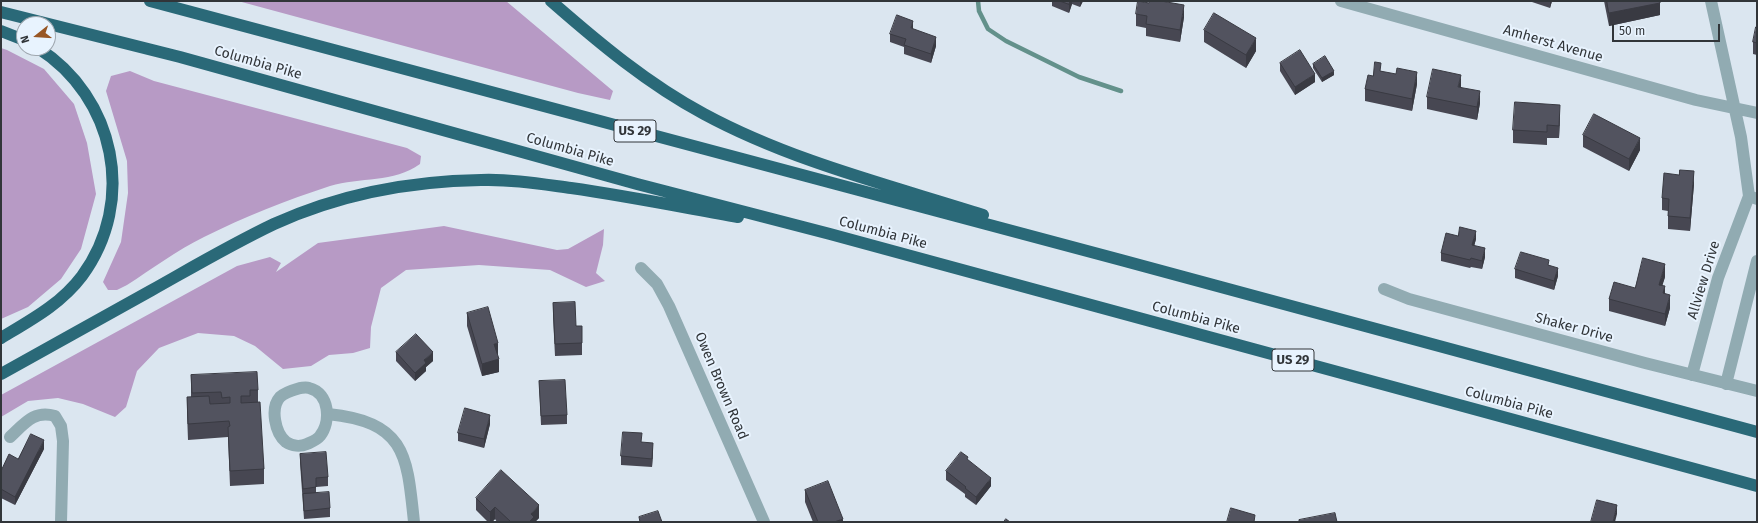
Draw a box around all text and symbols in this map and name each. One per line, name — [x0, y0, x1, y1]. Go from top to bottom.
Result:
north arrow — [16, 16, 56, 56]
scale bar — [1614, 16, 1722, 42]
street label: Amherst Avenue — [1501, 22, 1605, 66]
text: 50 m — [1619, 24, 1645, 38]
text: N — [18, 34, 32, 45]
street label: Columbia Pike — [212, 42, 304, 84]
road number: US 29 — [614, 120, 656, 142]
street label: Columbia Pike — [524, 129, 616, 171]
street label: Columbia Pike — [837, 213, 929, 253]
street label: Allview Drive — [1684, 239, 1724, 321]
street label: Columbia Pike — [1150, 298, 1242, 338]
street label: Shaker Drive — [1533, 310, 1615, 346]
street label: Owen Brown Road — [691, 330, 751, 442]
road number: US 29 — [1272, 349, 1314, 371]
street label: Columbia Pike — [1463, 383, 1555, 423]

